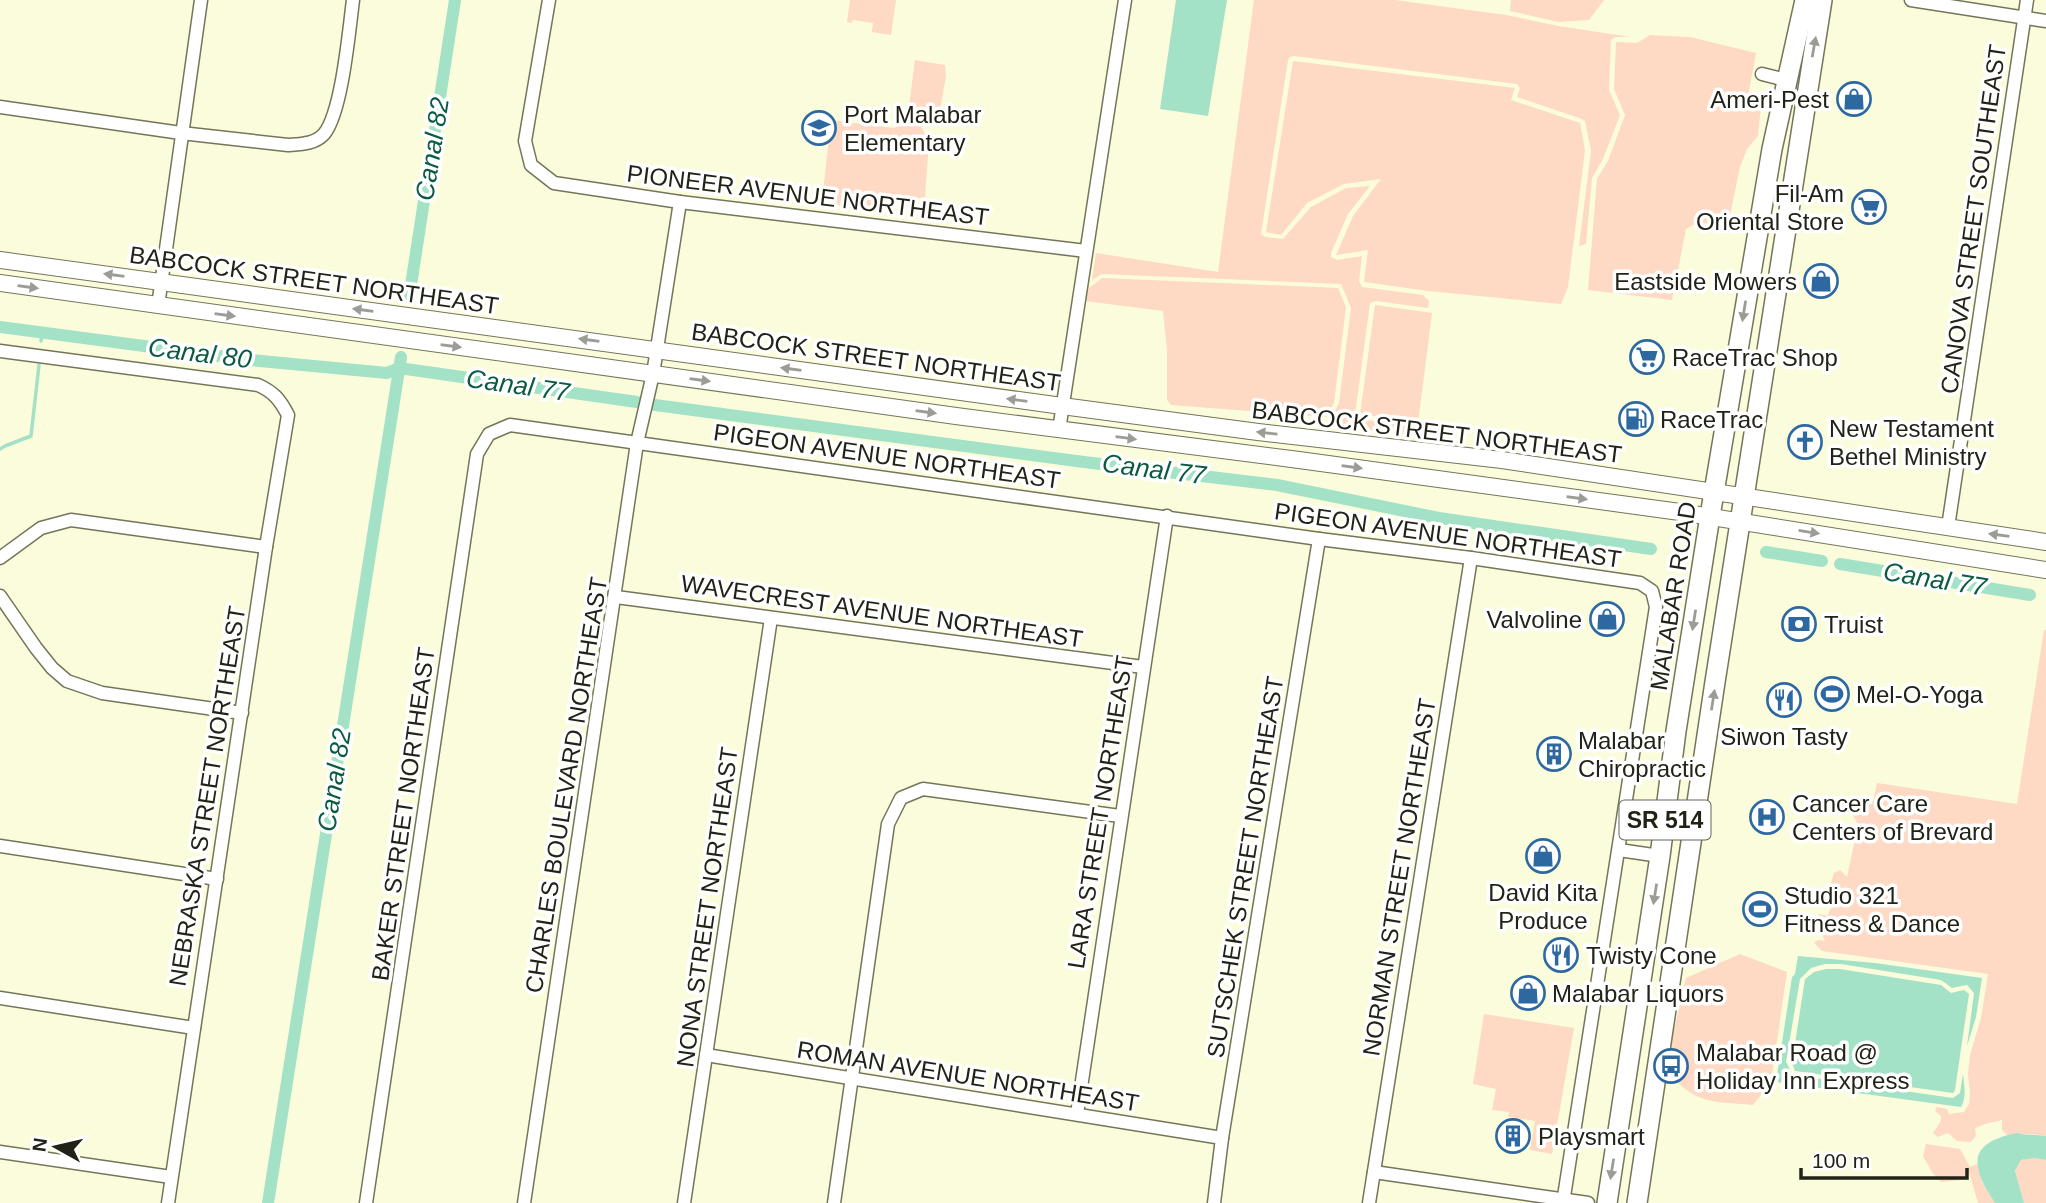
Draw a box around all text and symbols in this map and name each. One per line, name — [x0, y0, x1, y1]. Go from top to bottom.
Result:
one-way arrow — [1809, 36, 1820, 58]
street label: CANOVA STREET SOUTHEAST — [1935, 42, 2011, 395]
shop icon: Ameri-Pest — [1835, 80, 1873, 118]
place label: Ameri-Pest — [1710, 86, 1829, 113]
water label: Canal 82 — [409, 95, 455, 203]
place label: Port Malabar Elementary — [844, 101, 981, 156]
school or university icon: Port Malabar Elementary — [800, 109, 838, 147]
street label: PIONEER AVENUE NORTHEAST — [625, 159, 991, 231]
place label: Fil-Am Oriental Store — [1696, 180, 1844, 235]
supermarket icon: Fil-Am Oriental Store — [1850, 188, 1888, 226]
street label: BABCOCK STREET NORTHEAST — [128, 241, 501, 319]
shop icon: Eastside Mowers — [1802, 262, 1840, 300]
place label: Eastside Mowers — [1614, 268, 1797, 295]
one-way arrow — [103, 270, 125, 281]
one-way arrow — [17, 282, 39, 293]
one-way arrow — [1738, 300, 1749, 322]
one-way arrow — [352, 304, 374, 315]
one-way arrow — [215, 310, 237, 321]
street label: BABCOCK STREET NORTHEAST — [690, 318, 1063, 396]
water label: Canal 80 — [147, 332, 254, 374]
one-way arrow — [578, 335, 600, 346]
supermarket icon: RaceTrac Shop — [1628, 338, 1666, 376]
one-way arrow — [440, 341, 462, 352]
place label: RaceTrac Shop — [1672, 344, 1838, 371]
water label: Canal 77 — [464, 363, 573, 407]
one-way arrow — [780, 363, 802, 374]
one-way arrow — [690, 375, 712, 386]
one-way arrow — [1006, 394, 1028, 405]
street label: BABCOCK STREET NORTHEAST — [1250, 396, 1624, 468]
fuel station icon: RaceTrac — [1617, 400, 1655, 438]
one-way arrow — [915, 406, 937, 417]
place label: RaceTrac — [1660, 406, 1763, 433]
place label: New Testament Bethel Ministry — [1829, 415, 1994, 470]
street label: PIGEON AVENUE NORTHEAST — [712, 418, 1062, 494]
church icon: New Testament Bethel Ministry — [1786, 423, 1824, 461]
one-way arrow — [1255, 427, 1277, 438]
one-way arrow — [1116, 433, 1138, 444]
water label: Canal 77 — [1101, 448, 1209, 490]
one-way arrow — [1341, 462, 1363, 473]
one-way arrow — [1567, 493, 1589, 504]
street label: PIGEON AVENUE NORTHEAST — [1273, 497, 1623, 573]
street label: MALABAR ROAD — [1645, 500, 1701, 692]
one-way arrow — [1798, 527, 1820, 538]
one-way arrow — [1988, 529, 2010, 540]
water label: Canal 77 — [1881, 556, 1990, 602]
street label: WAVECREST AVENUE NORTHEAST — [679, 569, 1085, 653]
street label: CHARLES BOULEVARD NORTHEAST — [520, 575, 612, 995]
shop icon: Valvoline — [1588, 600, 1626, 638]
street label: NEBRASKA STREET NORTHEAST — [164, 604, 250, 988]
bank icon: Truist — [1780, 605, 1818, 643]
place label: Valvoline — [1486, 606, 1582, 633]
one-way arrow — [1688, 609, 1699, 631]
place label: Truist — [1824, 611, 1883, 638]
street label: BAKER STREET NORTHEAST — [366, 645, 440, 982]
street label: LARA STREET NORTHEAST — [1062, 653, 1138, 970]
street label: SUTSCHEK STREET NORTHEAST — [1201, 674, 1289, 1060]
sports icon: Mel-O-Yoga — [1813, 675, 1851, 713]
restaurant icon: Siwon Tasty — [1765, 681, 1803, 719]
place label: Mel-O-Yoga — [1856, 681, 1984, 708]
one-way arrow — [1708, 689, 1719, 711]
street label: NORMAN STREET NORTHEAST — [1357, 696, 1441, 1058]
place label: Siwon Tasty — [1720, 723, 1848, 750]
water label: Canal 82 — [311, 726, 357, 834]
place label: Malabar Chiropractic — [1578, 727, 1706, 782]
building icon: Malabar Chiropractic — [1535, 735, 1573, 773]
street label: NONA STREET NORTHEAST — [671, 745, 743, 1069]
place label: Cancer Care Centers of Brevard — [1792, 790, 1993, 845]
hospital icon: Cancer Care Centers of Brevard — [1748, 798, 1786, 836]
road number: SR 514 — [1620, 800, 1710, 840]
shop icon: David Kita Produce — [1524, 837, 1562, 875]
place label: David Kita Produce — [1488, 879, 1598, 934]
place label: Studio 321 Fitness & Dance — [1784, 882, 1960, 937]
one-way arrow — [1649, 883, 1660, 905]
sports icon: Studio 321 Fitness & Dance — [1741, 890, 1779, 928]
restaurant icon: Twisty Cone — [1542, 936, 1580, 974]
place label: Twisty Cone — [1586, 942, 1717, 969]
shop icon: Malabar Liquors — [1509, 974, 1547, 1012]
place label: Malabar Liquors — [1552, 980, 1724, 1007]
street label: ROMAN AVENUE NORTHEAST — [795, 1036, 1141, 1116]
place label: Malabar Road @ Holiday Inn Express — [1696, 1039, 1909, 1094]
bus stop icon: Malabar Road @ Holiday Inn Express — [1652, 1047, 1690, 1085]
north arrow — [21, 1112, 91, 1182]
building icon: Playsmart — [1494, 1117, 1532, 1155]
place label: Playsmart — [1538, 1123, 1645, 1150]
text: N — [28, 1136, 51, 1153]
scale bar — [1801, 1136, 1967, 1180]
text: 100 m — [1812, 1149, 1870, 1172]
one-way arrow — [1606, 1158, 1617, 1180]

